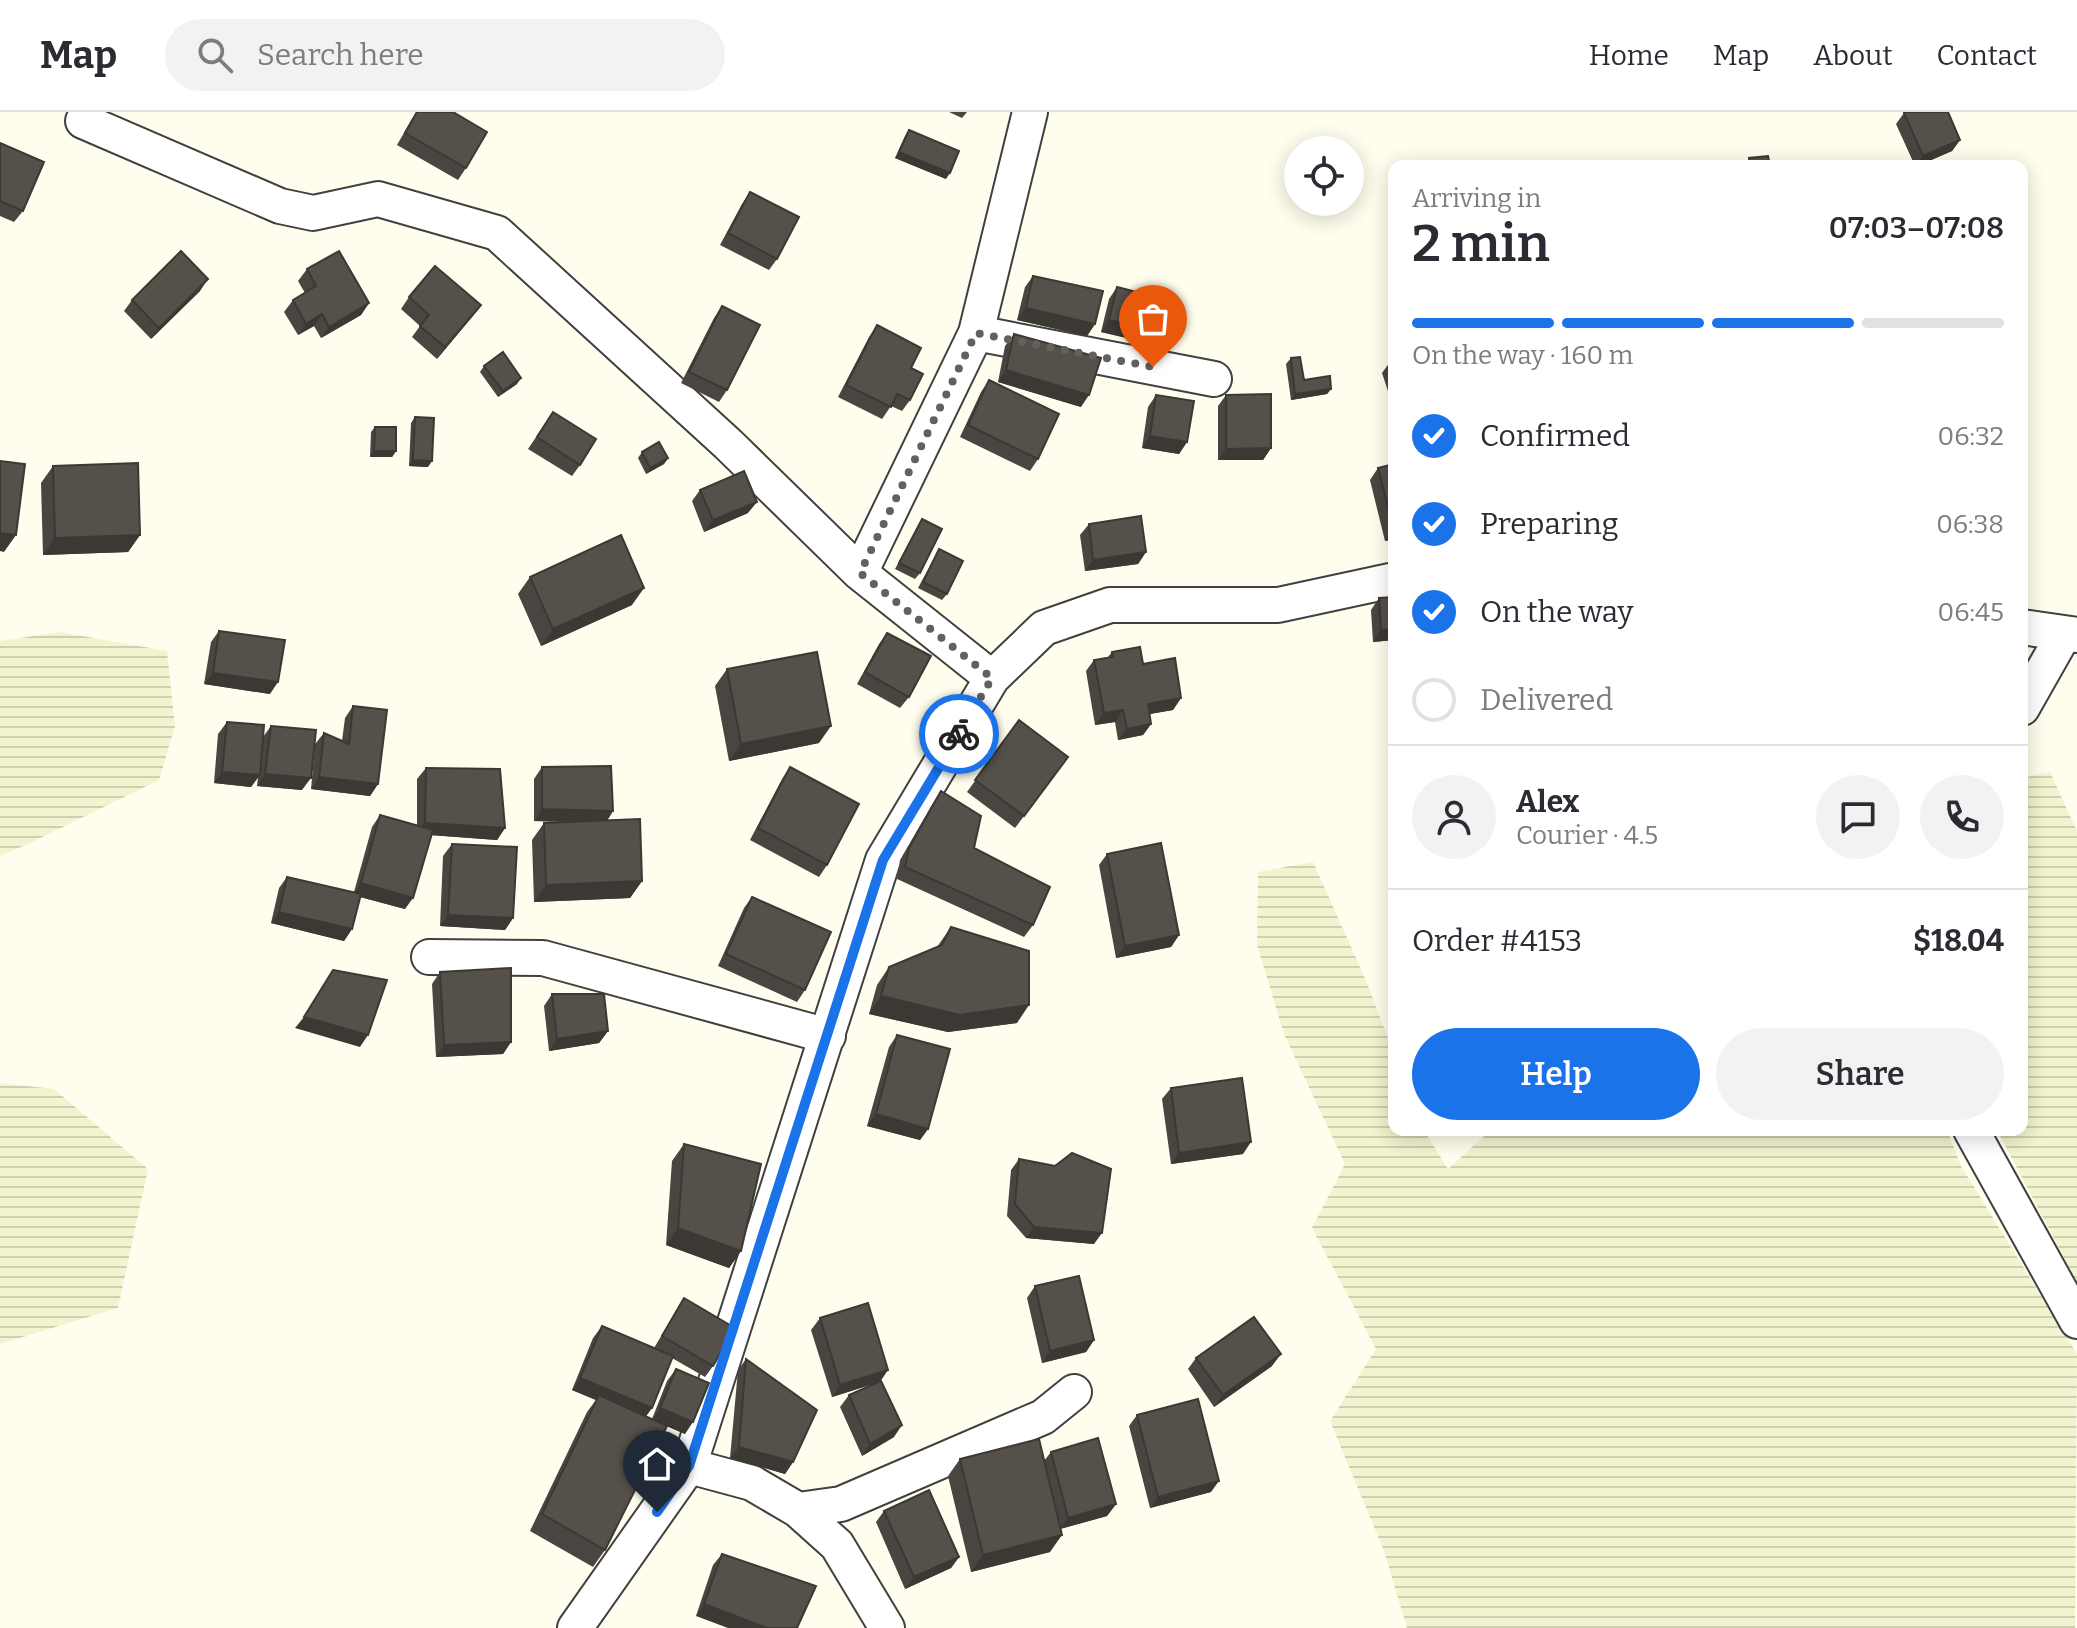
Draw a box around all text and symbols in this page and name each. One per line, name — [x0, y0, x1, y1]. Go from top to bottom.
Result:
search box — [165, 19, 725, 91]
text: Map — [40, 32, 117, 78]
icon: search — [193, 33, 237, 77]
text: Search here — [257, 37, 424, 73]
text: Home — [1589, 39, 1669, 72]
text: Map — [1713, 39, 1769, 72]
text: About — [1813, 39, 1893, 72]
text: Contact — [1937, 39, 2037, 72]
map controls — [1284, 136, 1364, 216]
button: locate — [1284, 136, 1364, 216]
text: Arriving in — [1412, 183, 1541, 214]
text: 07:03–07:08 — [1829, 210, 2004, 246]
text: 2 min — [1412, 212, 1550, 275]
pin — [1119, 285, 1187, 367]
icon: bag — [1131, 297, 1175, 341]
text: On the way · 160 m — [1412, 340, 1633, 371]
icon: check — [1412, 414, 1456, 458]
text: Confirmed — [1480, 418, 1630, 454]
text: 06:32 — [1938, 421, 2004, 452]
icon: check — [1412, 502, 1456, 546]
text: Preparing — [1480, 506, 1618, 542]
text: 06:38 — [1936, 509, 2004, 540]
icon: check — [1412, 590, 1456, 634]
text: On the way — [1480, 594, 1633, 630]
text: 06:45 — [1938, 597, 2004, 628]
text: Delivered — [1480, 682, 1613, 718]
courier — [919, 694, 999, 774]
icon: bike — [937, 712, 981, 756]
button: person — [1412, 775, 1496, 859]
button: chat — [1816, 775, 1900, 859]
button: phone — [1920, 775, 2004, 859]
text: Alex — [1516, 784, 1579, 820]
text: Courier · 4.5 — [1516, 820, 1658, 851]
text: Order #4153 — [1412, 923, 1582, 959]
text: $18.04 — [1913, 923, 2004, 959]
button: Help — [1412, 1028, 1700, 1120]
button: Share — [1716, 1028, 2004, 1120]
pin — [623, 1430, 691, 1512]
icon: home — [635, 1442, 679, 1486]

